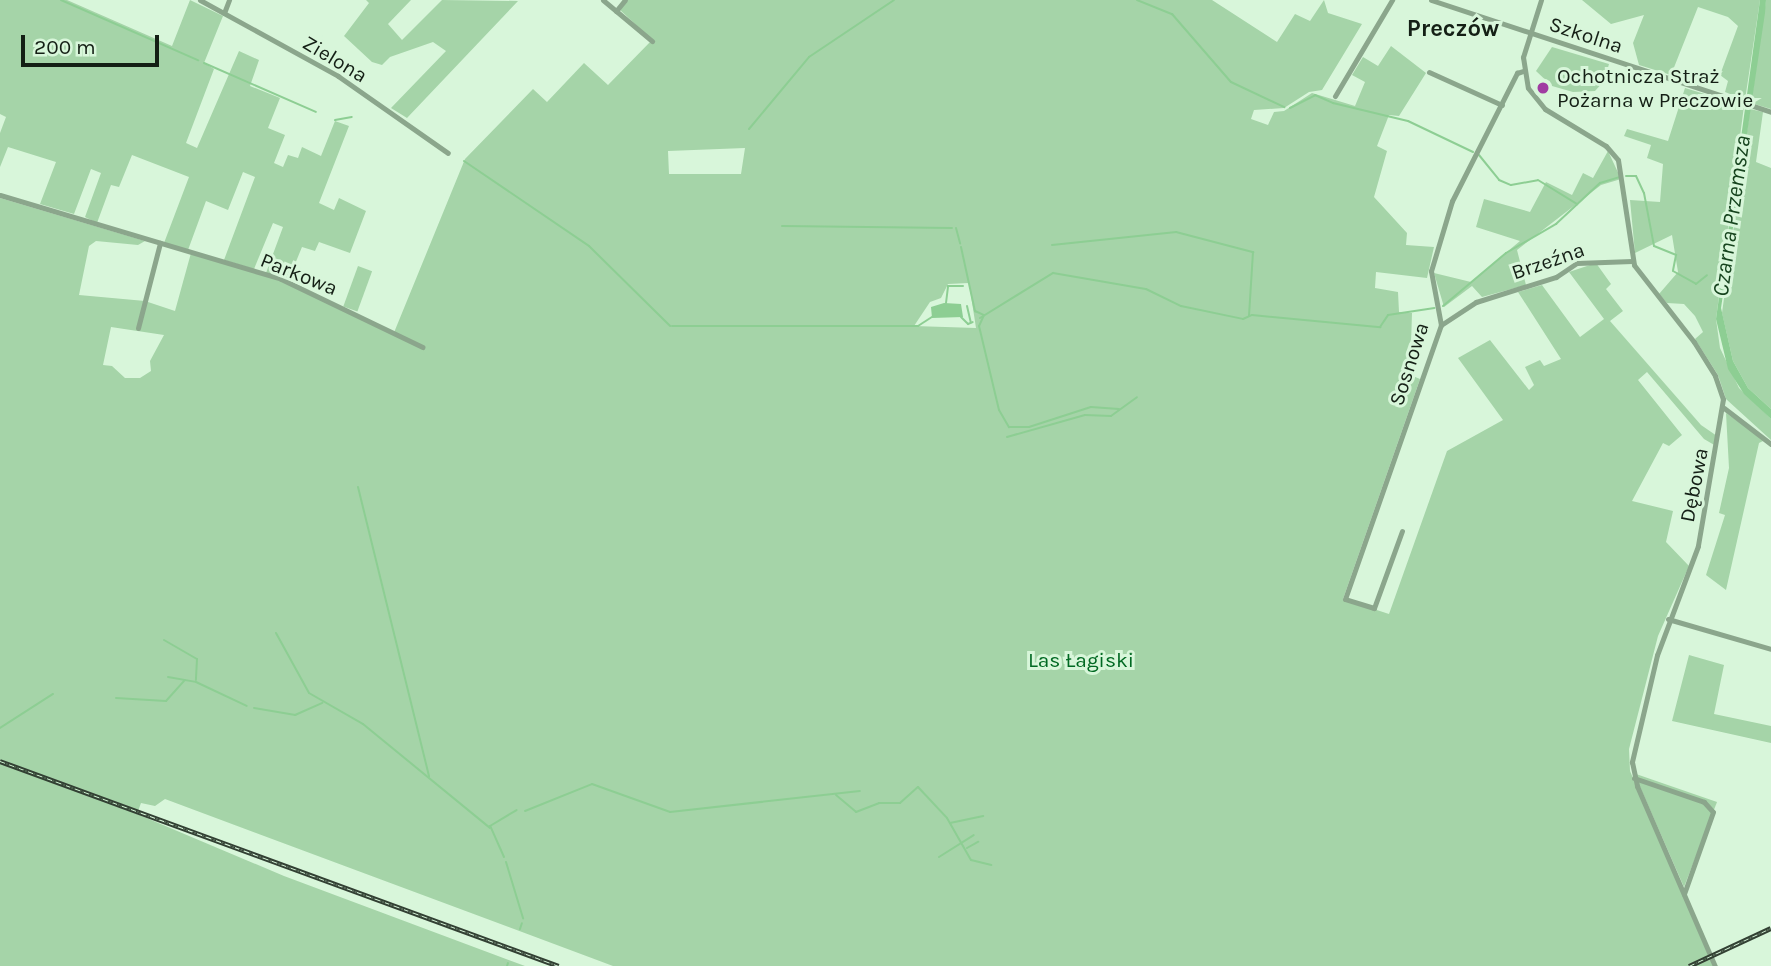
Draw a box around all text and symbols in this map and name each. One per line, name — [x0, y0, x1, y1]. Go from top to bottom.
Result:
street label: Szkolna — [1546, 11, 1626, 59]
district label: Preczów — [1407, 15, 1499, 43]
scale bar — [24, 21, 163, 65]
street label: Zielona — [298, 30, 372, 88]
text: 200 m — [34, 35, 96, 59]
place label: Ochotnicza Straż Pożarna w Preczowie — [1557, 63, 1753, 113]
marker: Ochotnicza Straż Pożarna w Preczowie — [1535, 80, 1551, 96]
water label: Czarna Przemsza — [1707, 134, 1757, 298]
street label: Brzeźna — [1508, 237, 1588, 285]
street label: Parkowa — [257, 247, 341, 301]
street label: Sosnowa — [1384, 319, 1434, 409]
street label: Dębowa — [1674, 446, 1714, 524]
park label: Las Łagiski — [1028, 647, 1134, 673]

